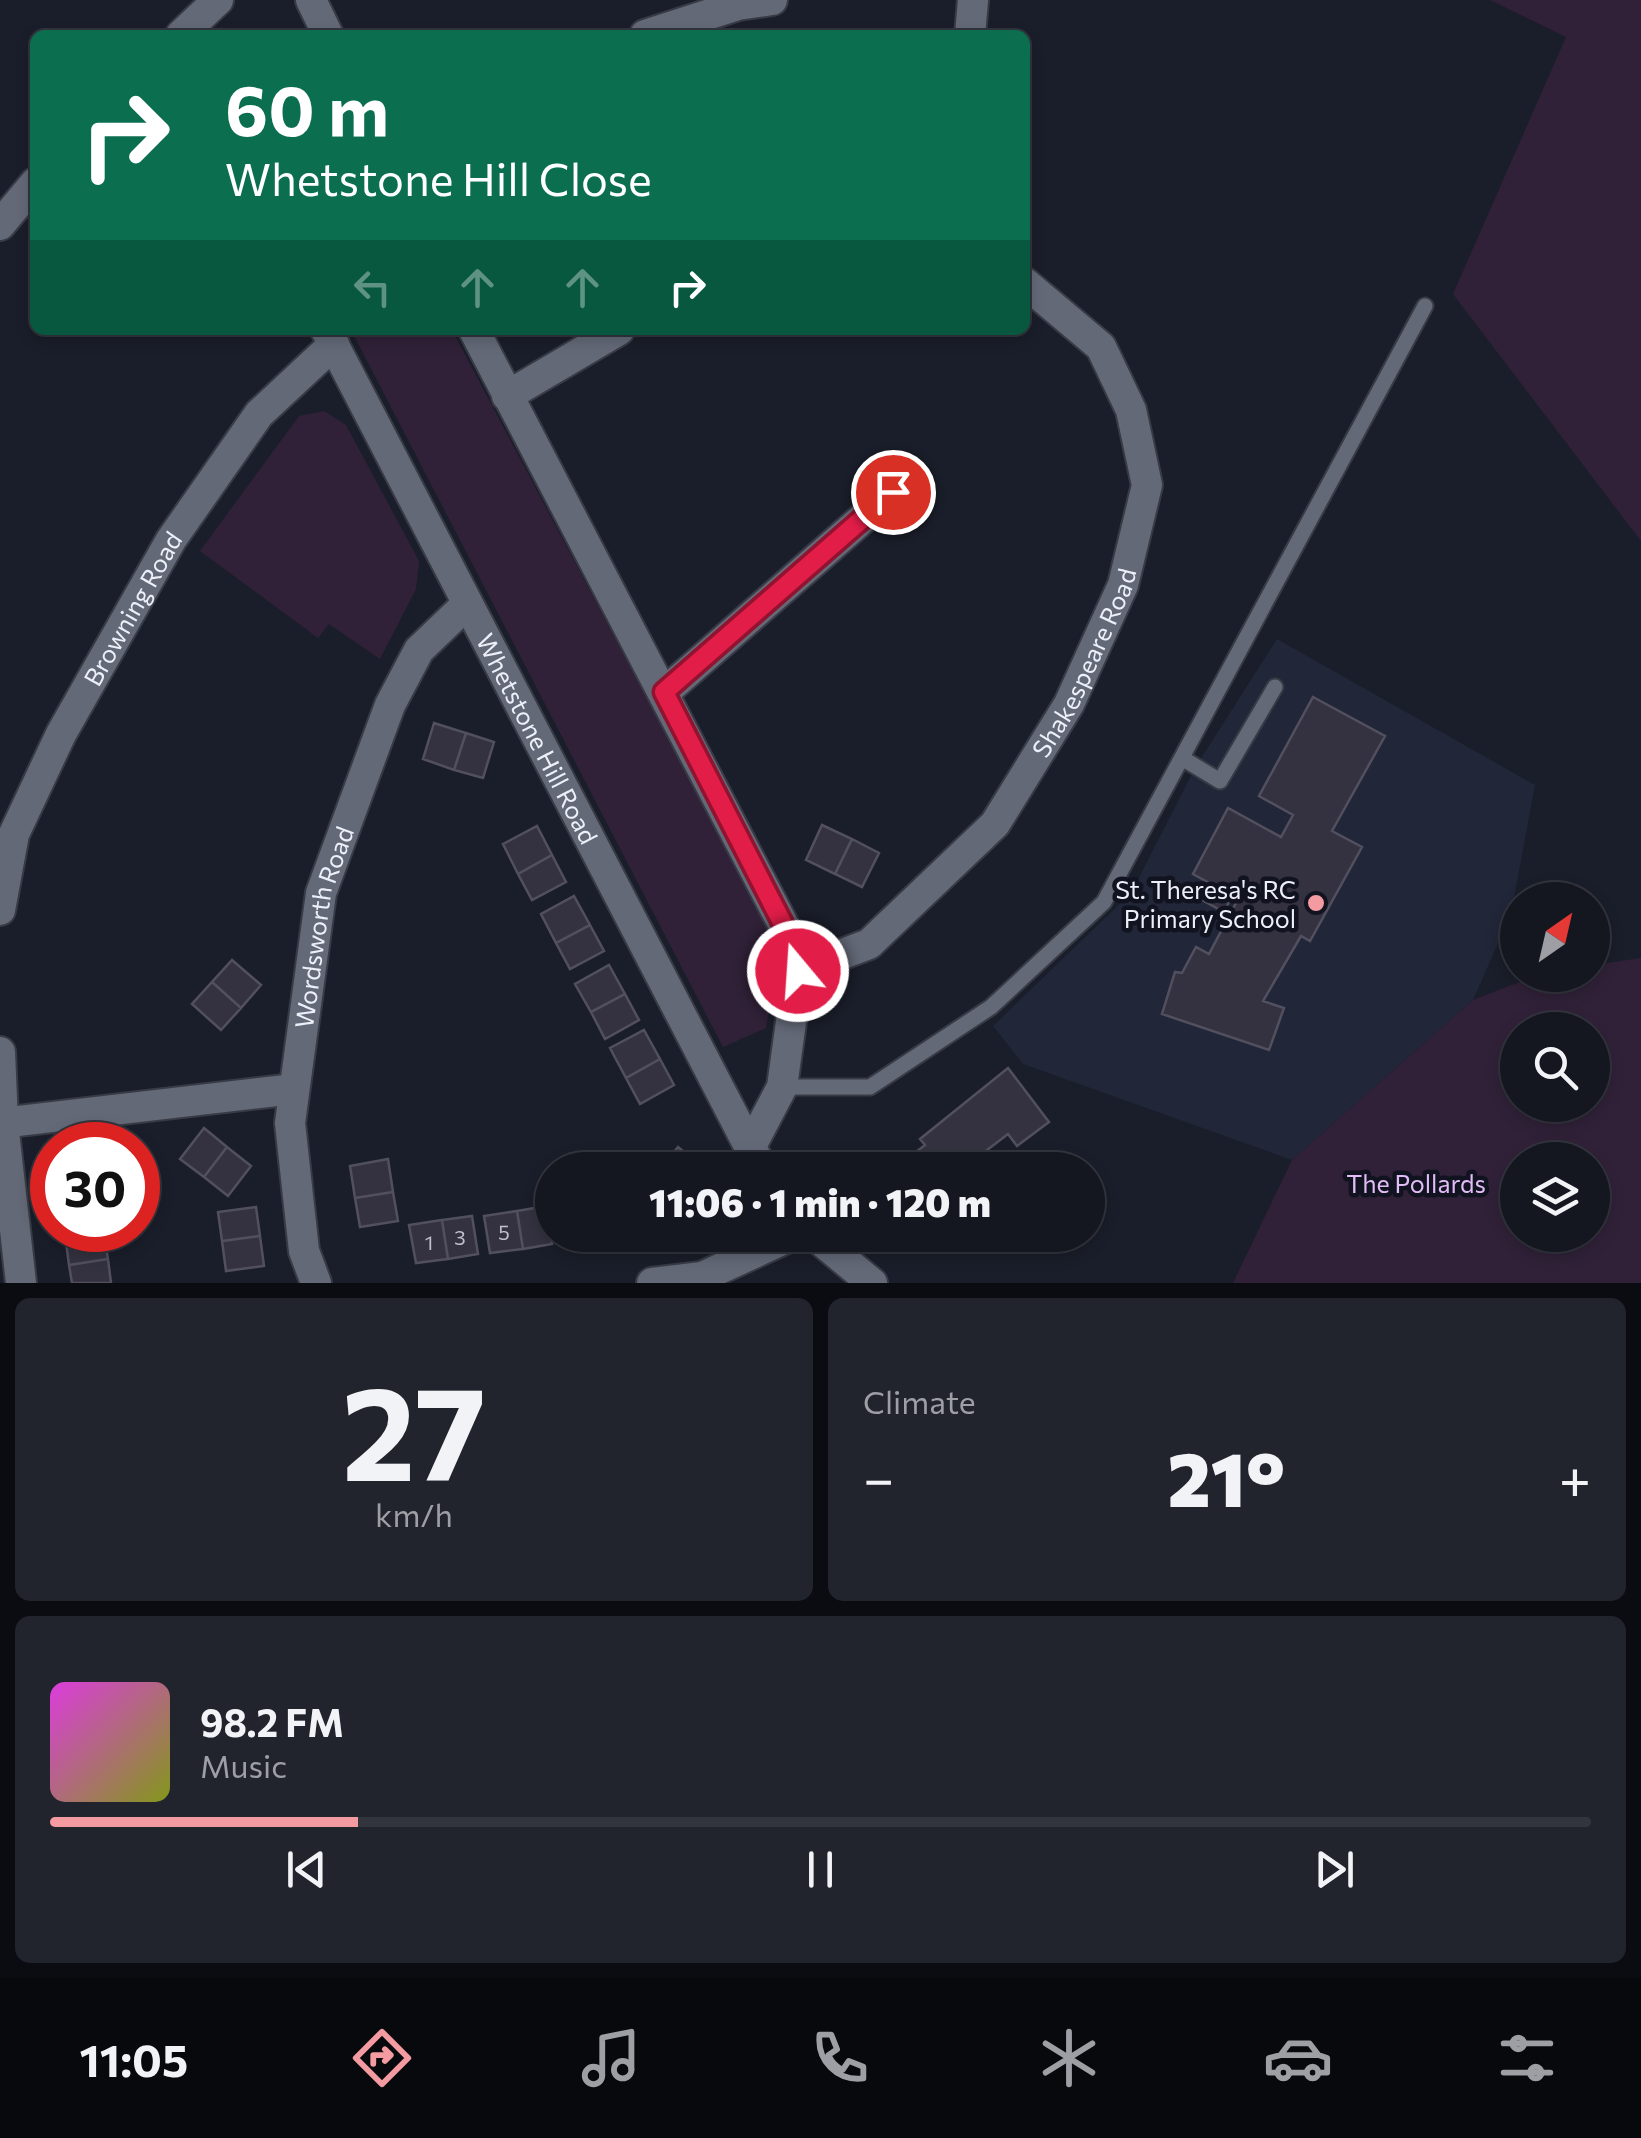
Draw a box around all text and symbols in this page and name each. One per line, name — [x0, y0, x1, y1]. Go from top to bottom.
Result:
text: 60 m — [225, 65, 389, 150]
icon: right — [60, 70, 190, 200]
text: Whetstone Hill Close — [225, 150, 652, 205]
icon: left — [345, 260, 400, 315]
icon: ahead — [450, 260, 505, 315]
icon: ahead — [555, 260, 610, 315]
icon: right — [660, 260, 715, 315]
pin — [851, 450, 936, 535]
icon: arrive — [866, 465, 921, 520]
street label: Browning Road — [77, 525, 187, 691]
street label: Shakespeare Road — [1025, 565, 1141, 762]
street label: Whetstone Hill Road — [471, 628, 605, 849]
street label: Wordsworth Road — [288, 822, 359, 1030]
place label: St. Theresa's RC Primary School — [1115, 874, 1296, 933]
north arrow — [1500, 882, 1610, 992]
map controls — [1500, 882, 1610, 1252]
marker: St. Theresa's RC Primary School — [1305, 892, 1327, 914]
position arrow — [746, 919, 850, 1023]
button: search — [1500, 1012, 1610, 1122]
speed limit sign: 30 — [30, 1122, 160, 1252]
button: layers — [1500, 1142, 1610, 1252]
park label: The Pollards — [1346, 1168, 1486, 1198]
text: 11:06 · 1 min · 120 m — [649, 1178, 991, 1225]
house number: 5 — [498, 1220, 510, 1244]
house number: 3 — [454, 1225, 466, 1249]
house number: 1 — [425, 1230, 433, 1254]
text: 27 — [342, 1349, 486, 1508]
text: Climate — [863, 1381, 976, 1421]
text: 21° — [1168, 1431, 1285, 1522]
text: − — [863, 1443, 894, 1510]
text: + — [1559, 1443, 1591, 1510]
text: km/h — [375, 1494, 453, 1534]
text: 98.2 FM — [200, 1698, 344, 1745]
text: Music — [200, 1745, 287, 1785]
icon: previous — [279, 1842, 334, 1897]
icon: pause — [793, 1842, 848, 1897]
icon: next — [1307, 1842, 1362, 1897]
icon: directions — [347, 2023, 417, 2093]
icon: music — [576, 2023, 646, 2093]
icon: phone — [805, 2023, 875, 2093]
icon: climate — [1034, 2023, 1104, 2093]
icon: car — [1263, 2023, 1333, 2093]
icon: filters — [1492, 2023, 1562, 2093]
text: 11:05 — [79, 2031, 188, 2086]

